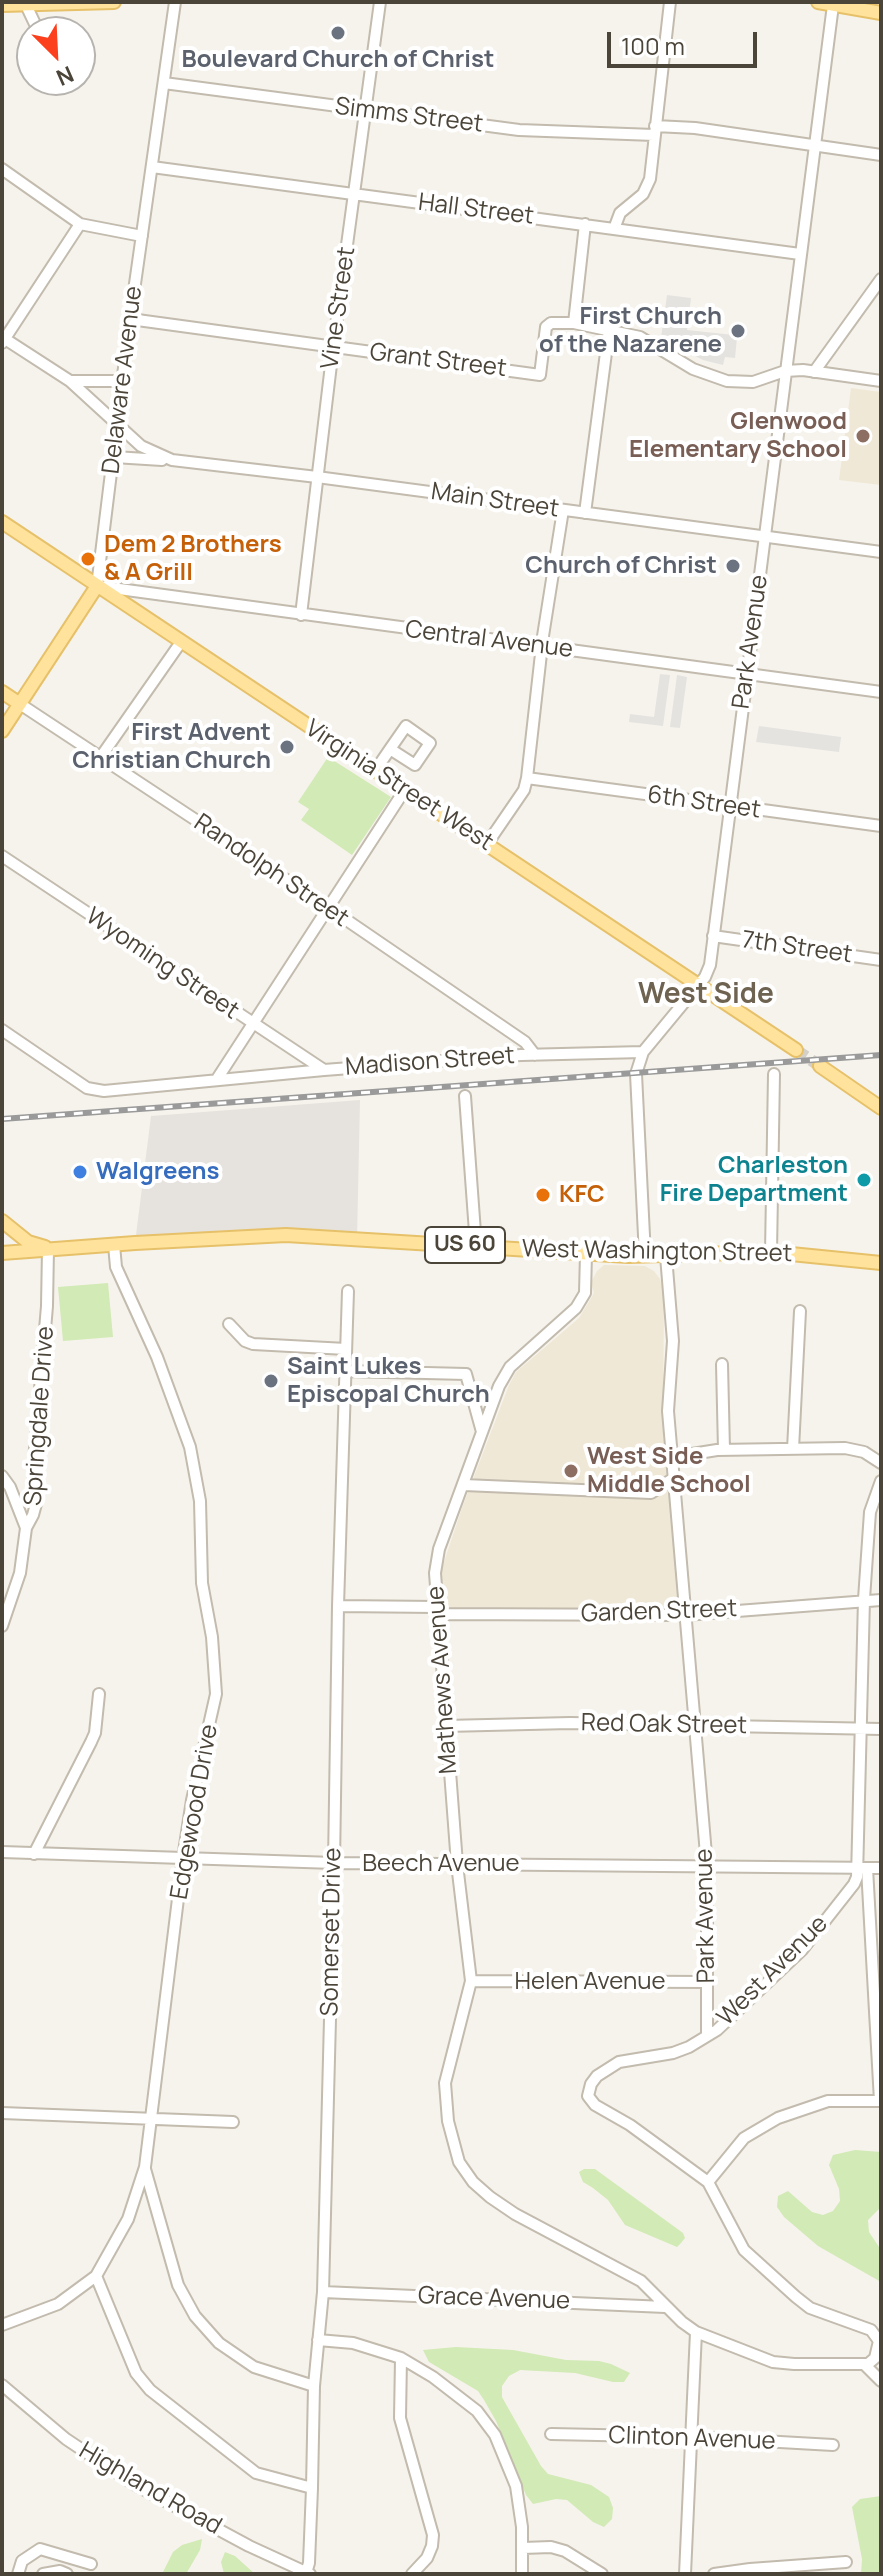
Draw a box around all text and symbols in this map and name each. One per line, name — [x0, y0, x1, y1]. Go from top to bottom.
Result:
north arrow — [16, 16, 96, 96]
scale bar — [611, 16, 761, 66]
marker: Boulevard Church of Christ — [329, 24, 347, 42]
text: 100 m — [621, 29, 685, 62]
place label: Boulevard Church of Christ — [182, 46, 494, 74]
text: N — [52, 59, 78, 93]
street label: Simms Street — [333, 93, 485, 139]
street label: Hall Street — [417, 189, 535, 231]
street label: Vine Street — [316, 245, 362, 371]
street label: Delaware Avenue — [97, 284, 149, 476]
place label: First Church of the Nazarene — [539, 303, 722, 359]
marker: First Church of the Nazarene — [729, 322, 747, 340]
street label: Grant Street — [368, 338, 508, 384]
place label: Glenwood Elementary School — [629, 408, 847, 464]
marker: Glenwood Elementary School — [854, 427, 872, 445]
street label: Main Street — [429, 478, 561, 524]
place label: Dem 2 Brothers & A Grill — [104, 531, 282, 587]
marker: Dem 2 Brothers & A Grill — [79, 550, 97, 568]
place label: Church of Christ — [525, 552, 717, 580]
marker: Church of Christ — [724, 557, 742, 575]
street label: Park Avenue — [727, 573, 775, 711]
street label: Central Avenue — [403, 615, 575, 665]
street label: Virginia Street West — [300, 715, 498, 857]
place label: First Advent Christian Church — [72, 719, 271, 775]
marker: First Advent Christian Church — [278, 738, 296, 756]
street label: 6th Street — [646, 781, 762, 825]
street label: Randolph Street — [188, 809, 354, 933]
street label: Wyoming Street — [80, 902, 244, 1026]
street label: 7th Street — [740, 926, 854, 970]
district label: West Side — [638, 978, 774, 1012]
street label: Madison Street — [344, 1042, 516, 1082]
place label: Charleston Fire Department — [660, 1152, 848, 1208]
place label: Walgreens — [96, 1158, 220, 1186]
marker: Walgreens — [71, 1163, 89, 1181]
marker: Charleston Fire Department — [855, 1171, 873, 1189]
place label: KFC — [559, 1181, 605, 1209]
marker: KFC — [534, 1186, 552, 1204]
road number: US 60 — [425, 1227, 505, 1263]
street label: West Washington Street — [521, 1235, 793, 1269]
street label: Springdale Drive — [19, 1325, 61, 1507]
place label: Saint Lukes Episcopal Church — [287, 1353, 490, 1409]
marker: Saint Lukes Episcopal Church — [262, 1372, 280, 1390]
place label: West Side Middle School — [587, 1443, 751, 1499]
marker: West Side Middle School — [562, 1462, 580, 1480]
street label: Mathews Avenue — [422, 1585, 464, 1775]
street label: Garden Street — [580, 1595, 738, 1629]
street label: Red Oak Street — [581, 1709, 747, 1741]
street label: Edgewood Drive — [165, 1722, 225, 1902]
street label: Somerset Drive — [316, 1847, 348, 2017]
street label: Park Avenue — [690, 1848, 722, 1984]
street label: Beech Avenue — [362, 1850, 520, 1878]
street label: West Avenue — [712, 1910, 834, 2032]
street label: Helen Avenue — [515, 1968, 665, 1996]
street label: Grace Avenue — [417, 2282, 571, 2316]
street label: Clinton Avenue — [608, 2422, 776, 2456]
street label: Highland Road — [74, 2437, 226, 2541]

